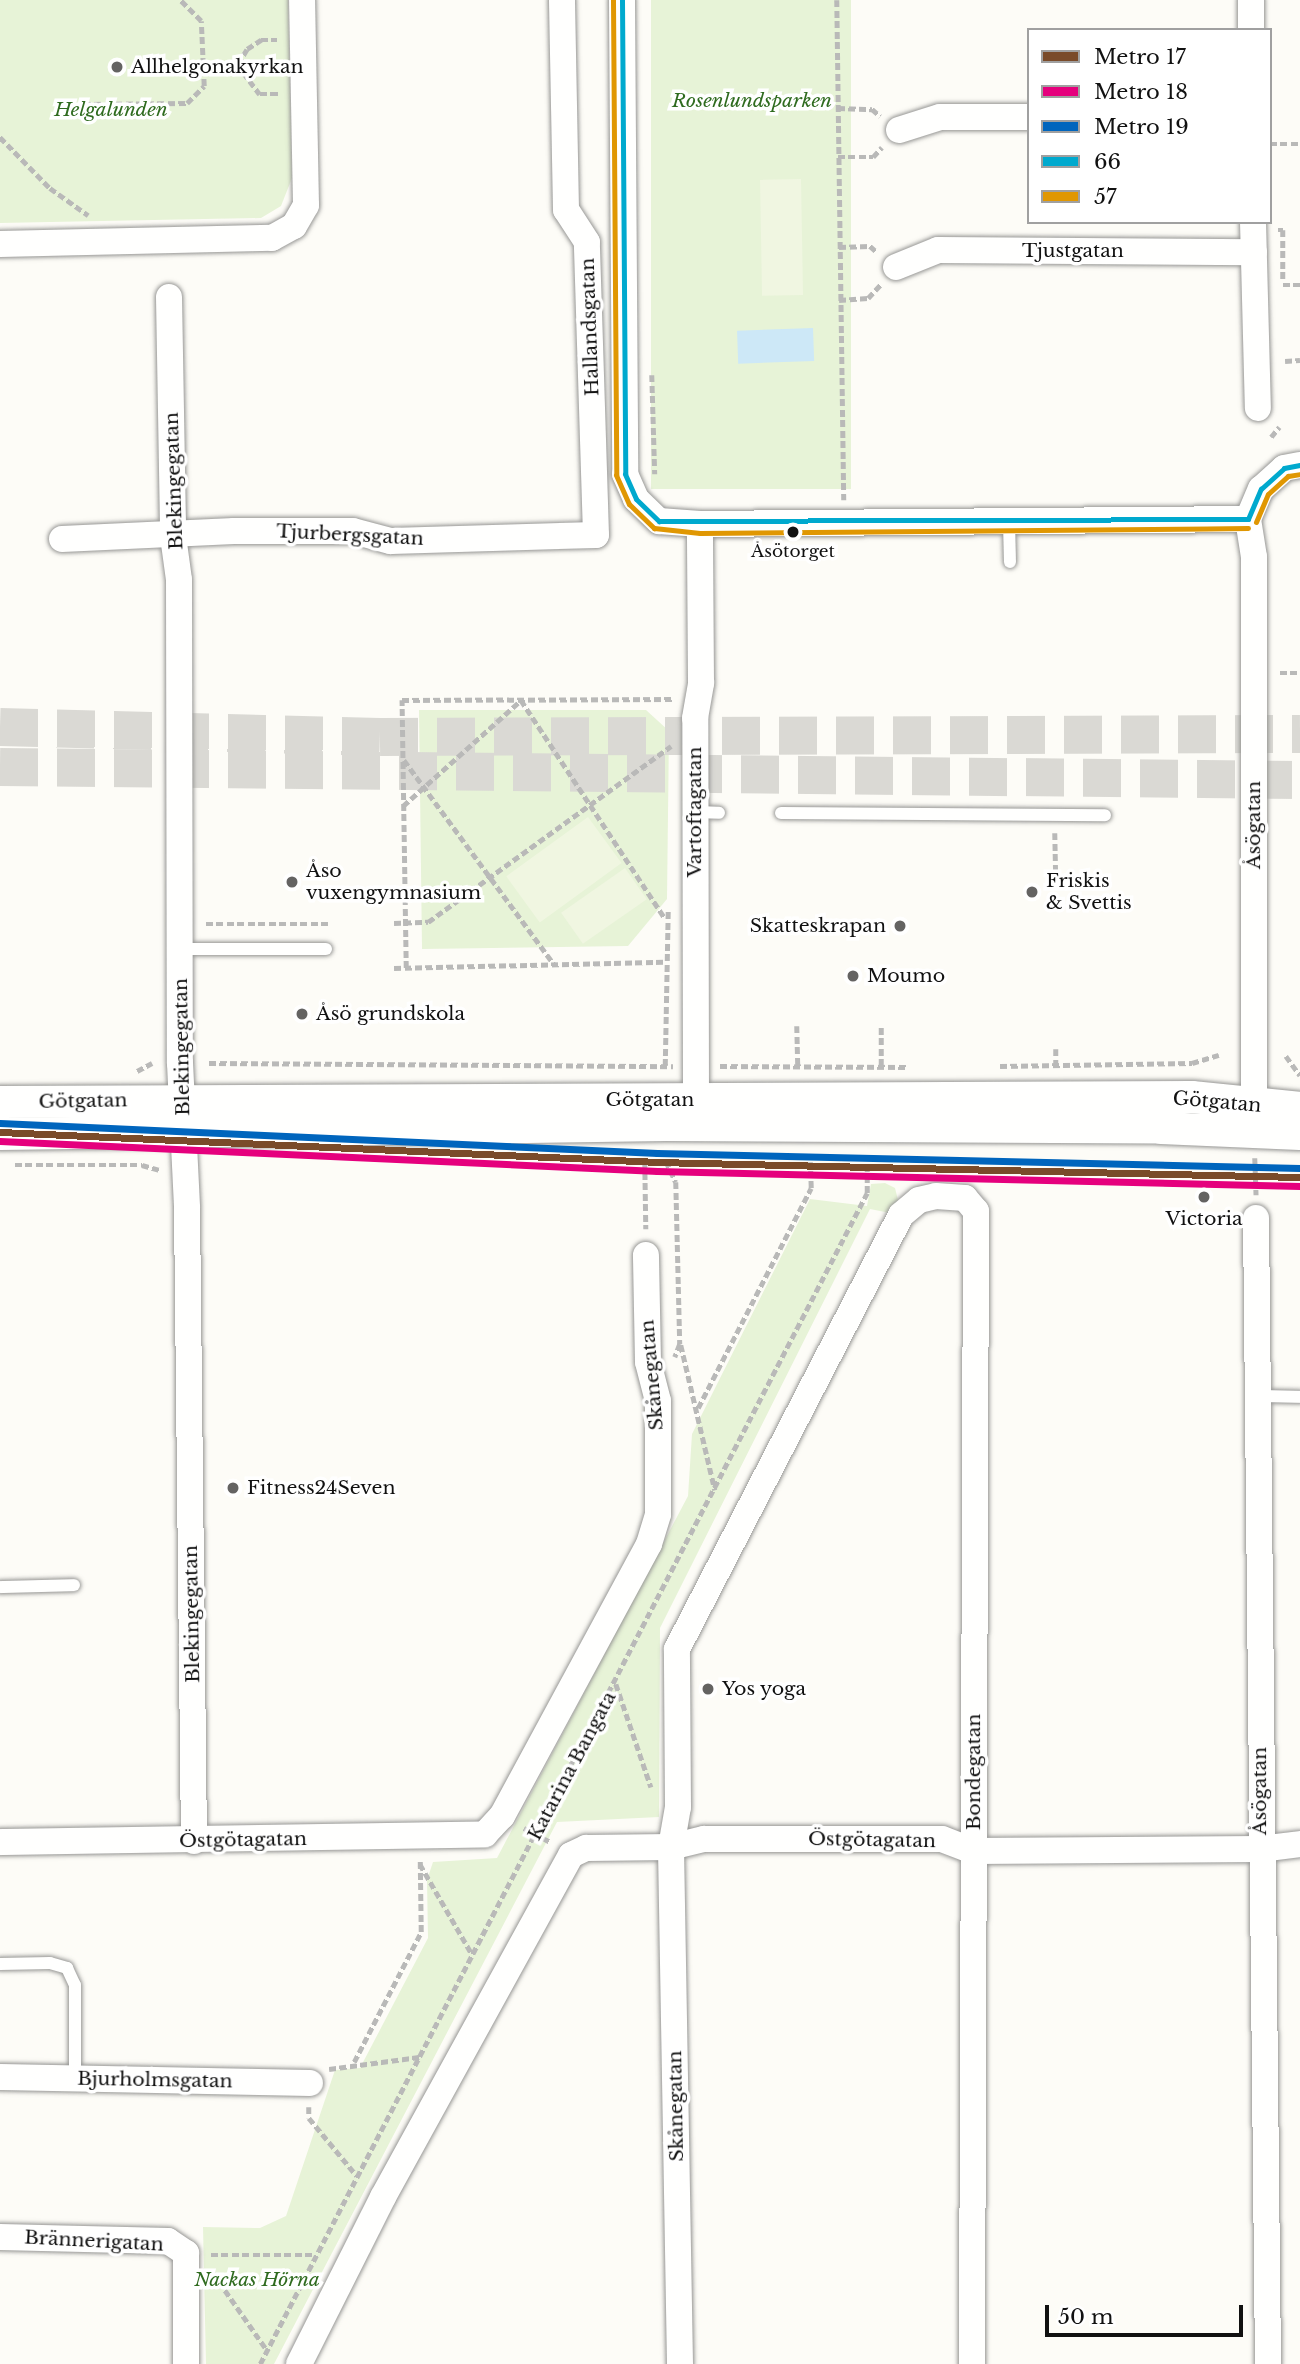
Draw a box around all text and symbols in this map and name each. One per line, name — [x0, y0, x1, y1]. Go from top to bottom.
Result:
legend — [1027, 28, 1272, 224]
text: Metro 17 — [1094, 44, 1186, 70]
place label: Allhelgonakyrkan — [131, 56, 304, 78]
marker: Allhelgonakyrkan — [109, 59, 125, 75]
text: Metro 18 — [1094, 79, 1188, 105]
park label: Rosenlundsparken — [672, 90, 832, 112]
park label: Helgalunden — [54, 99, 168, 121]
text: Metro 19 — [1094, 114, 1189, 140]
text: 66 — [1094, 149, 1121, 175]
text: 57 — [1094, 184, 1116, 210]
street label: Tjustgatan — [1022, 240, 1124, 262]
street label: Hallandsgatan — [576, 258, 604, 396]
street label: Blekingegatan — [160, 412, 188, 550]
street label: Tjurbergsgatan — [276, 520, 424, 550]
marker: Åsötorget — [786, 525, 800, 539]
place label: Åsötorget — [751, 542, 835, 562]
street label: Vartoftagatan — [684, 747, 706, 877]
street label: Åsögatan — [1243, 781, 1265, 869]
place label: Åso vuxengymnasium — [306, 860, 481, 904]
place label: Friskis & Svettis — [1046, 870, 1132, 914]
marker: Åso vuxengymnasium — [284, 874, 300, 890]
marker: Friskis & Svettis — [1024, 884, 1040, 900]
place label: Skatteskrapan — [750, 915, 886, 937]
marker: Skatteskrapan — [892, 918, 908, 934]
place label: Moumo — [867, 965, 945, 987]
marker: Moumo — [845, 968, 861, 984]
street label: Blekingegatan — [169, 978, 195, 1116]
place label: Åsö grundskola — [316, 1003, 465, 1025]
marker: Åsö grundskola — [294, 1006, 310, 1022]
street label: Götgatan — [1172, 1087, 1262, 1117]
street label: Götgatan — [38, 1089, 128, 1113]
street label: Götgatan — [606, 1089, 694, 1111]
marker: Victoria — [1196, 1189, 1212, 1205]
place label: Victoria — [1165, 1208, 1243, 1230]
street label: Skånegatan — [636, 1319, 668, 1431]
place label: Fitness24Seven — [247, 1477, 395, 1499]
marker: Fitness24Seven — [225, 1480, 241, 1496]
street label: Blekingegatan — [179, 1545, 205, 1683]
place label: Yos yoga — [722, 1678, 807, 1700]
marker: Yos yoga — [700, 1681, 716, 1697]
street label: Katarina Bangata — [523, 1688, 621, 1844]
street label: Bondegatan — [963, 1714, 985, 1830]
street label: Åsögatan — [1249, 1747, 1271, 1835]
street label: Östgötagatan — [179, 1827, 307, 1853]
street label: Östgötagatan — [808, 1827, 936, 1853]
street label: Skånegatan — [664, 2050, 688, 2162]
street label: Bjurholmsgatan — [77, 2067, 233, 2093]
street label: Brännerigatan — [24, 2226, 164, 2256]
park label: Nackas Hörna — [194, 2269, 320, 2291]
scale bar — [1048, 2290, 1246, 2334]
text: 50 m — [1058, 2304, 1113, 2330]

